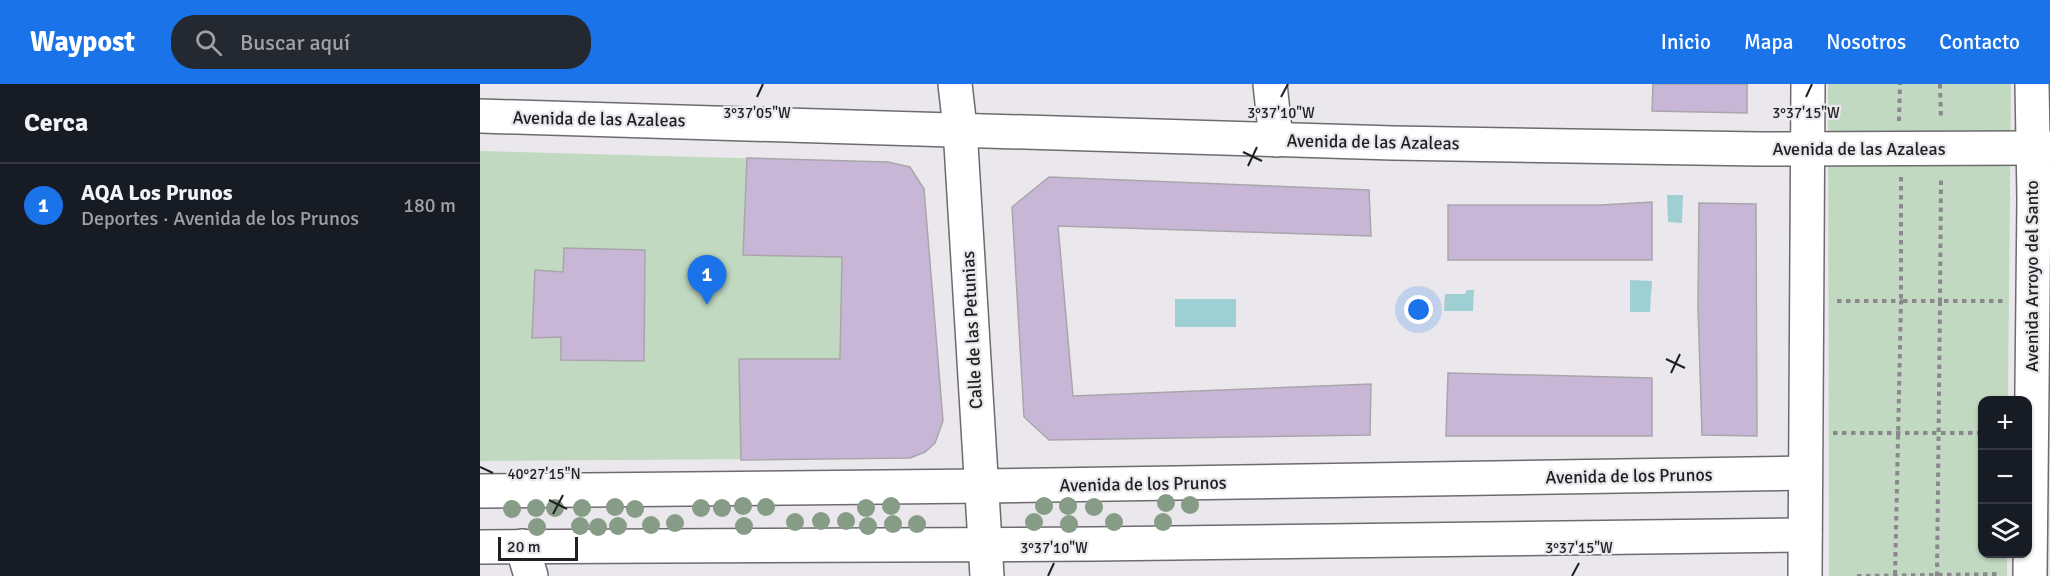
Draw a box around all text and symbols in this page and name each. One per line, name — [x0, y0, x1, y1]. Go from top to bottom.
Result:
search box — [171, 15, 591, 69]
text: Waypost — [30, 25, 135, 59]
icon: search — [192, 26, 225, 59]
text: Buscar aquí — [240, 29, 350, 56]
text: Inicio — [1661, 29, 1711, 55]
text: Mapa — [1744, 29, 1793, 55]
text: Nosotros — [1826, 29, 1906, 55]
text: Contacto — [1939, 29, 2020, 55]
text: 3°37'05"W — [723, 104, 791, 122]
text: 3°37'10"W — [1247, 104, 1315, 122]
text: 3°37'15"W — [1772, 104, 1840, 122]
street label: Avenida de las Azaleas — [512, 106, 686, 132]
text: Cerca — [24, 107, 88, 139]
street label: Avenida de las Azaleas — [1286, 129, 1460, 155]
street label: Avenida de las Azaleas — [1772, 138, 1946, 160]
text: AQA Los Prunos — [81, 179, 232, 206]
street label: Avenida Arroyo del Santo — [2021, 180, 2043, 372]
text: 1 — [38, 193, 49, 218]
text: 180 m — [403, 193, 456, 218]
text: Deportes · Avenida de los Prunos — [81, 206, 359, 231]
street label: Calle de las Petunias — [957, 250, 987, 410]
pin: 1 — [688, 256, 726, 305]
your location — [1404, 295, 1433, 324]
map controls — [1978, 396, 2032, 558]
button: + — [1978, 396, 2032, 450]
button: − — [1978, 450, 2032, 504]
street label: Avenida de los Prunos — [1545, 464, 1713, 488]
text: 40°27'15"N — [507, 465, 581, 483]
street label: Avenida de los Prunos — [1059, 472, 1227, 496]
button: layers — [1978, 504, 2032, 558]
scale bar — [498, 534, 578, 562]
text: 20 m — [507, 537, 541, 557]
text: 3°37'10"W — [1020, 539, 1088, 557]
text: 3°37'15"W — [1545, 539, 1613, 557]

